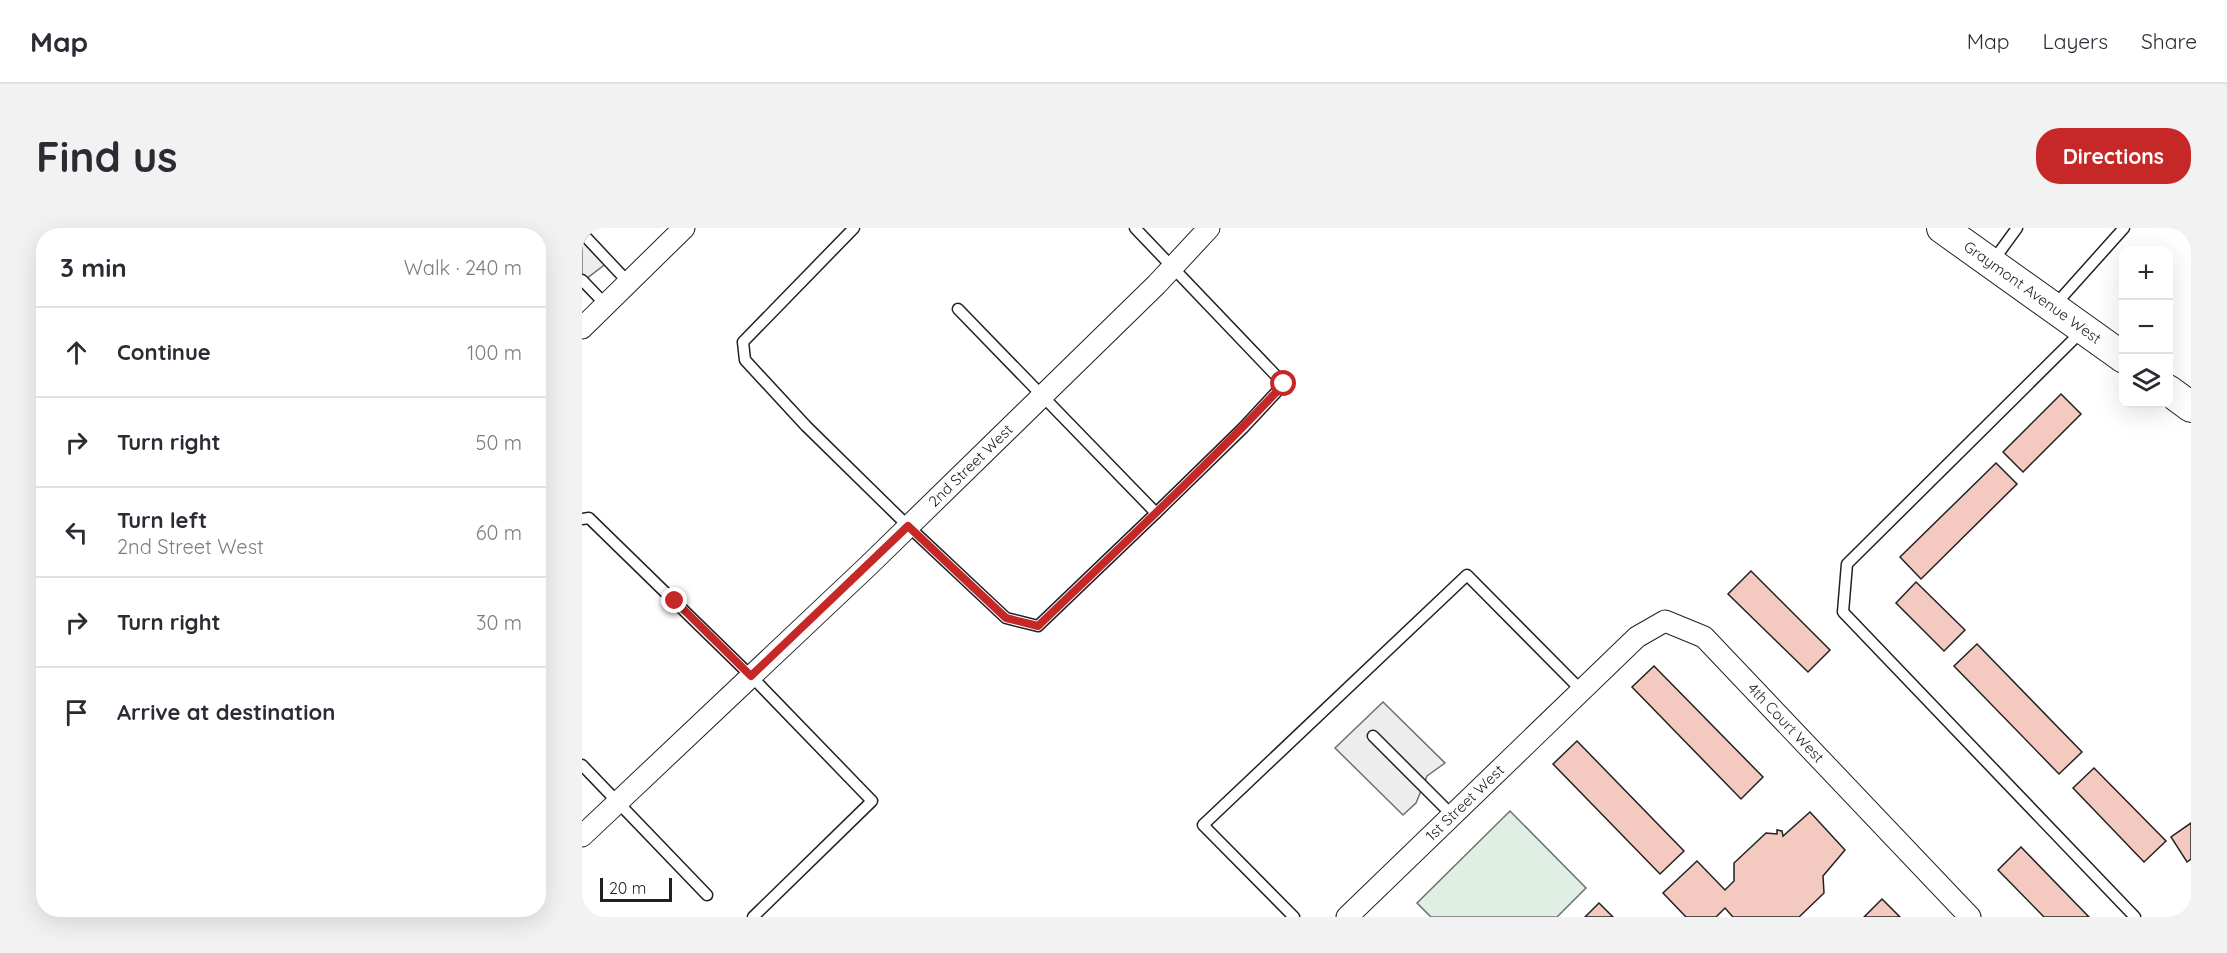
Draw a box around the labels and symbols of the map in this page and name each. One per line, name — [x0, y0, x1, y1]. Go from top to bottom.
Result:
street label: Graymont Avenue West — [1960, 237, 2105, 348]
route start — [1270, 370, 1296, 396]
street label: 2nd Street West — [924, 420, 1017, 511]
route end — [661, 587, 687, 613]
street label: 4th Court West — [1744, 679, 1828, 766]
street label: 1st Street West — [1421, 761, 1508, 845]
scale bar — [600, 875, 672, 902]

